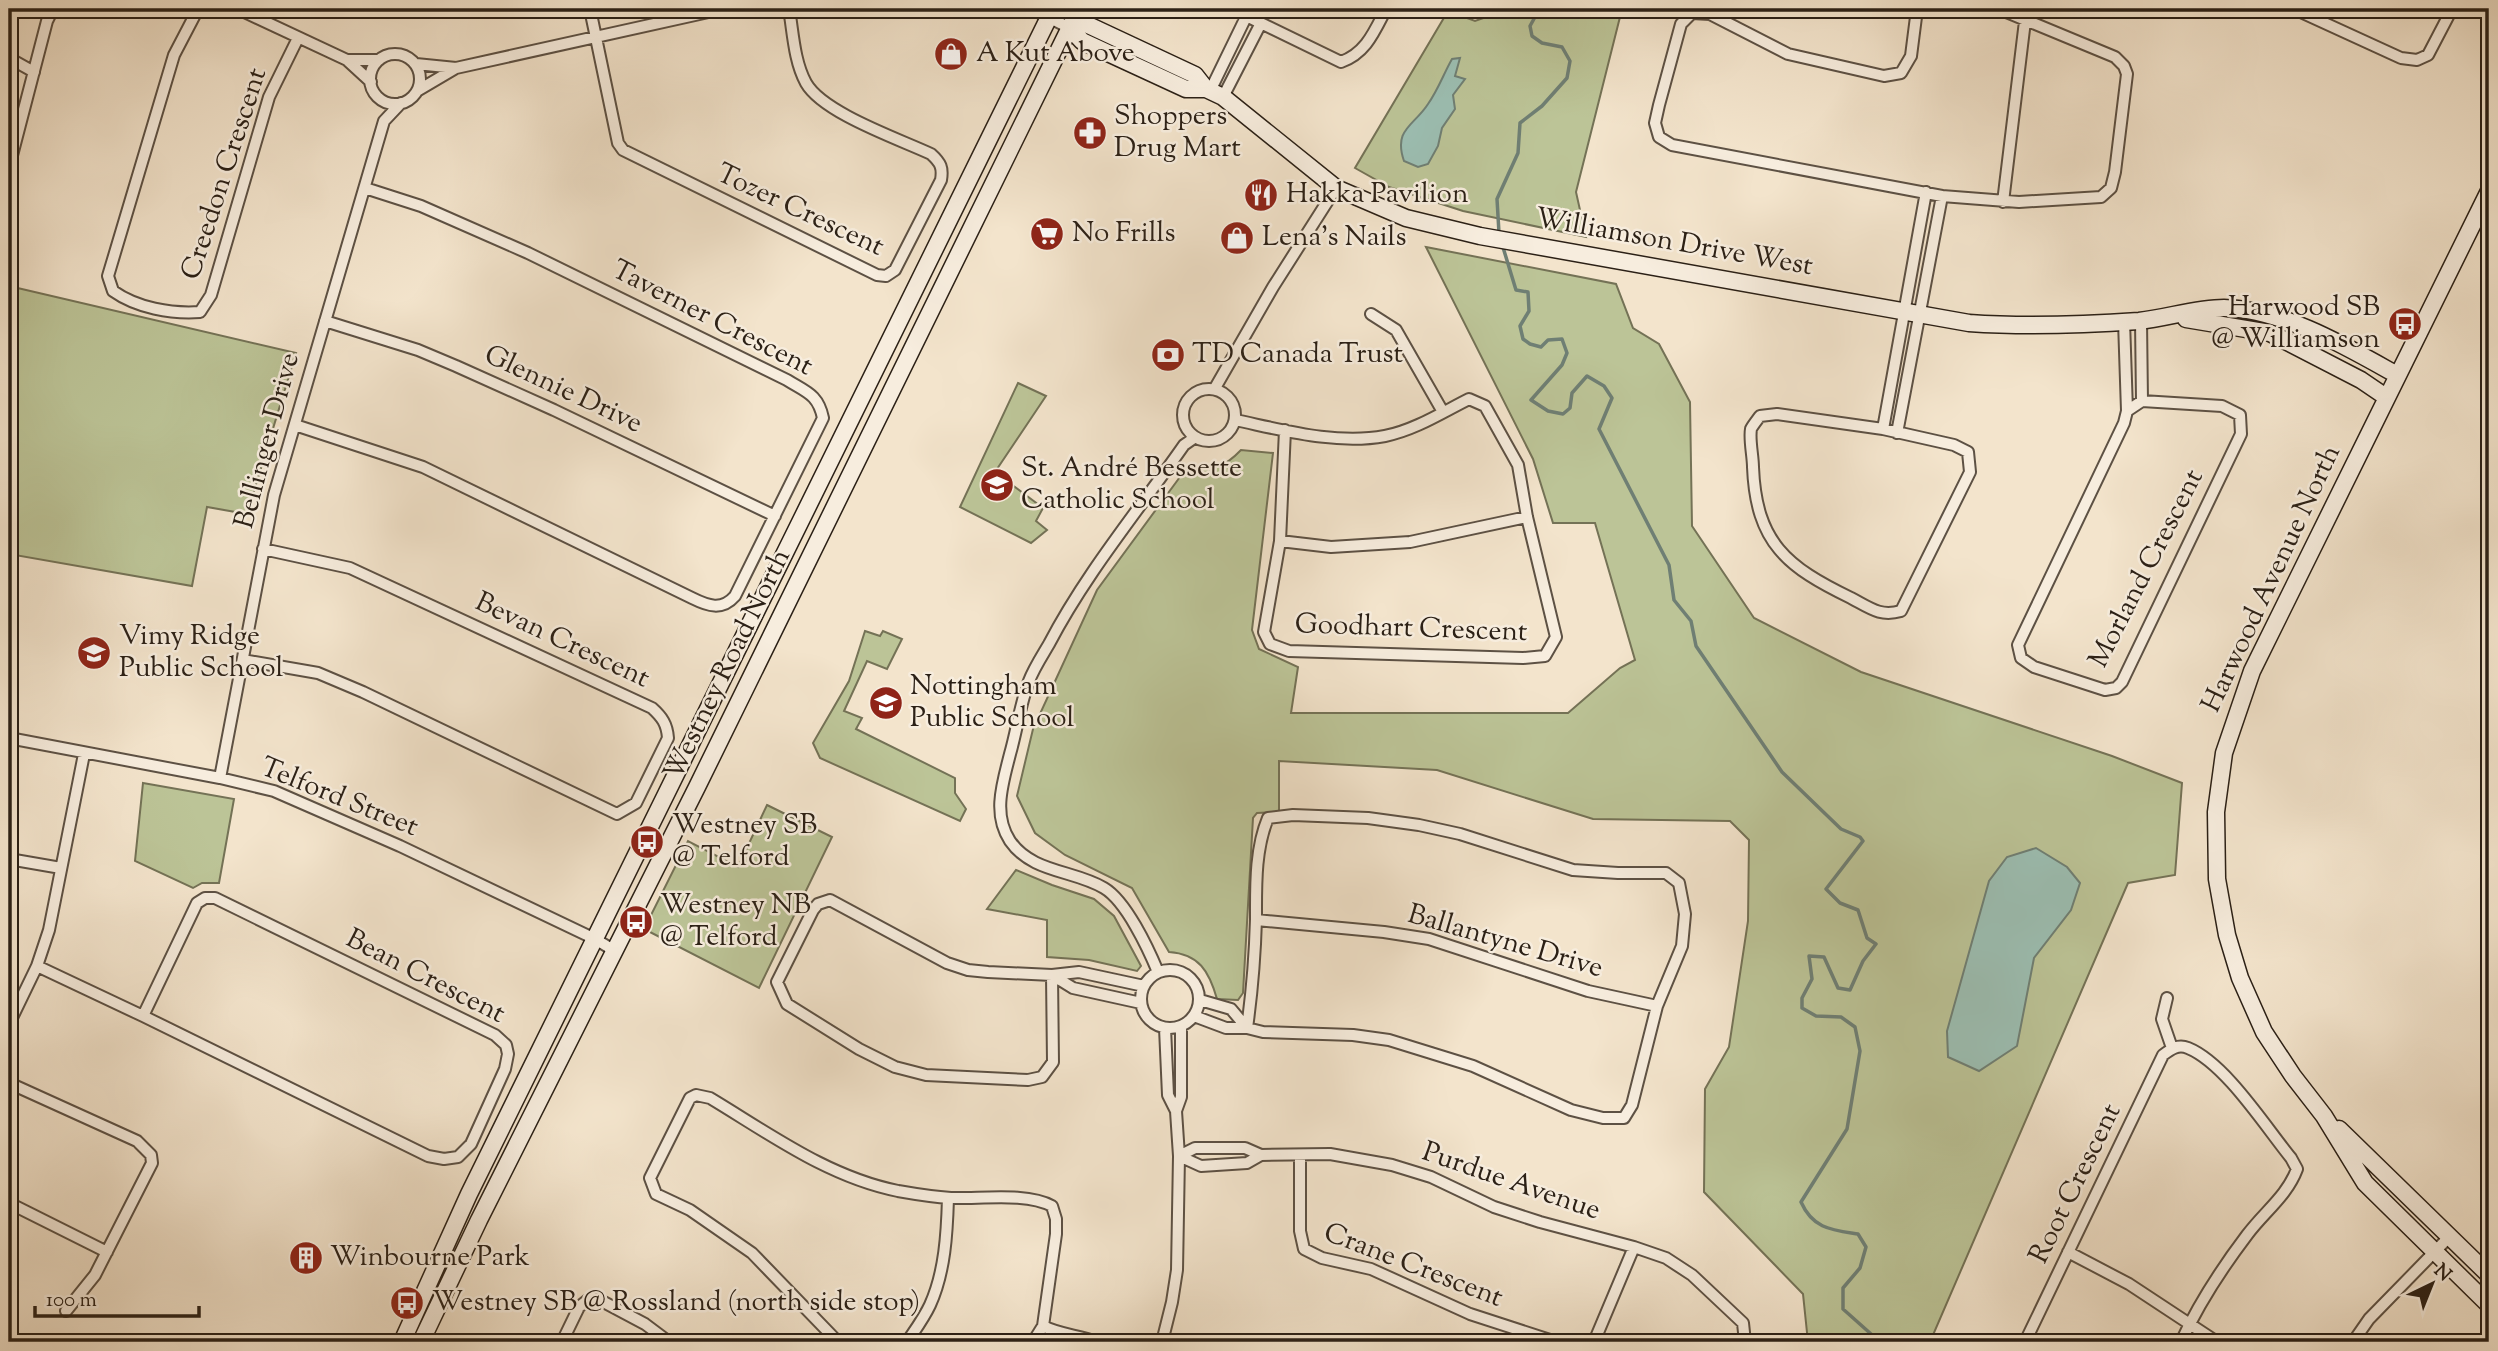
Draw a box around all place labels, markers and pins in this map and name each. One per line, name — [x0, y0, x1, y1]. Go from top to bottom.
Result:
place label: A Kut Above — [976, 34, 1135, 74]
shop icon: A Kut Above — [932, 35, 970, 73]
place label: Shoppers Drug Mart — [1114, 97, 1241, 169]
pharmacy icon: Shoppers Drug Mart — [1071, 114, 1109, 152]
place label: Hakka Pavilion — [1286, 175, 1468, 215]
restaurant icon: Hakka Pavilion — [1242, 176, 1280, 214]
place label: No Frills — [1072, 214, 1175, 254]
supermarket icon: No Frills — [1028, 215, 1066, 253]
place label: Lena's Nails — [1262, 218, 1406, 258]
shop icon: Lena's Nails — [1218, 219, 1256, 257]
place label: Harwood SB @ Williamson — [2211, 288, 2380, 360]
bus stop icon: Harwood SB @ Williamson — [2386, 305, 2424, 343]
place label: TD Canada Trust — [1192, 335, 1404, 375]
bank icon: TD Canada Trust — [1149, 336, 1187, 374]
place label: St. André Bessette Catholic School — [1021, 449, 1242, 521]
school or university icon: St. André Bessette Catholic School — [978, 466, 1016, 504]
place label: Vimy Ridge Public School — [119, 617, 284, 689]
school or university icon: Vimy Ridge Public School — [75, 634, 113, 672]
place label: Nottingham Public School — [910, 667, 1075, 739]
school or university icon: Nottingham Public School — [867, 684, 905, 722]
place label: Westney SB @ Telford — [672, 806, 817, 878]
bus stop icon: Westney SB @ Telford — [628, 823, 666, 861]
place label: Westney NB @ Telford — [660, 886, 811, 958]
bus stop icon: Westney NB @ Telford — [617, 903, 655, 941]
place label: Winbourne Park — [330, 1238, 530, 1278]
building icon: Winbourne Park — [287, 1239, 325, 1277]
place label: Westney SB @ Rossland (north side stop) — [432, 1283, 920, 1323]
bus stop icon: Westney SB @ Rossland (north side stop) — [388, 1284, 426, 1322]

